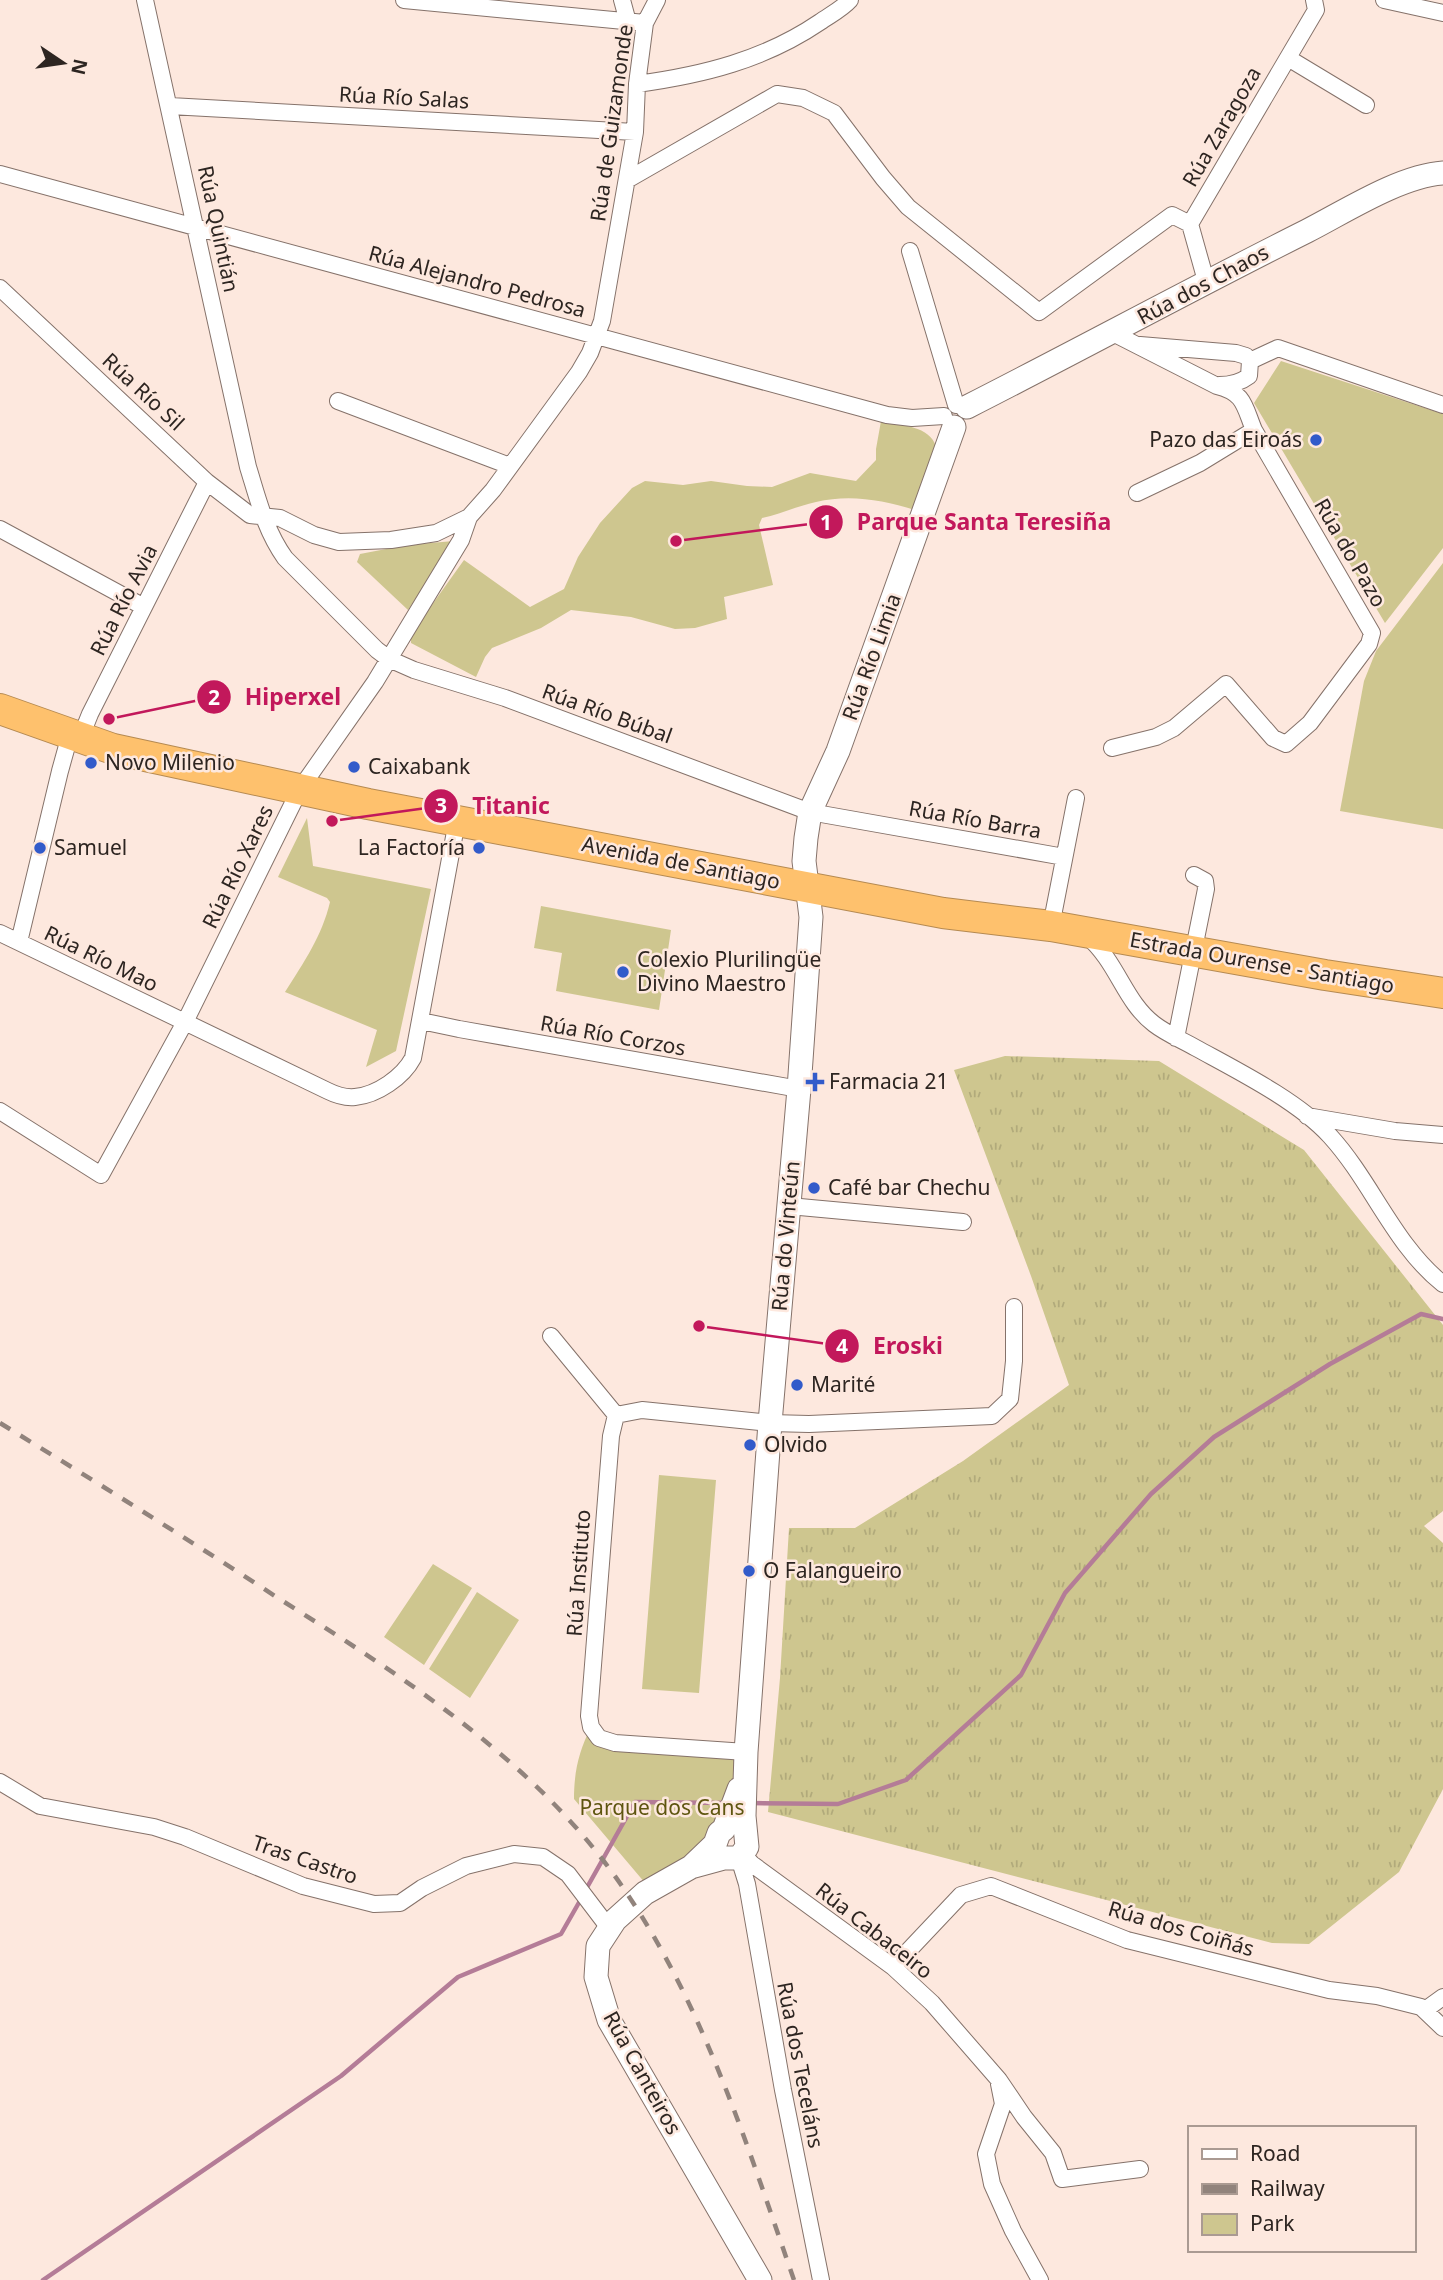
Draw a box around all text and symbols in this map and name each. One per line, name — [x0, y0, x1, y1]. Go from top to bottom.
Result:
street label: Rúa de Guizamonde — [583, 22, 639, 223]
north arrow — [28, 28, 98, 98]
text: N — [65, 56, 94, 77]
street label: Rúa Zaragoza — [1175, 61, 1267, 192]
street label: Rúa Río Salas — [338, 80, 470, 114]
street label: Rúa Quintián — [192, 163, 246, 295]
street label: Rúa dos Chaos — [1132, 238, 1273, 331]
street label: Rúa Alejandro Pedrosa — [366, 239, 589, 324]
street label: Rúa Río Sil — [97, 346, 191, 436]
place label: Pazo das Eiroás — [1149, 425, 1302, 453]
marker: Pazo das Eiroás — [1308, 432, 1324, 448]
street label: Rúa do Pazo — [1308, 493, 1393, 612]
callout: Parque Santa Teresiña — [808, 500, 1125, 544]
text: Parque Santa Teresiña — [857, 505, 1111, 537]
text: 1 — [820, 508, 832, 536]
street label: Rúa Río Avia — [83, 539, 163, 660]
street label: Rúa Río Limia — [835, 589, 907, 724]
callout: Hiperxel — [196, 675, 356, 719]
street label: Rúa Río Búbal — [538, 677, 676, 750]
text: Hiperxel — [245, 680, 341, 712]
text: 2 — [208, 683, 220, 711]
place label: Novo Milenio — [105, 748, 235, 776]
place label: Caixabank — [368, 752, 471, 780]
marker: Novo Milenio — [83, 755, 99, 771]
marker: Caixabank — [346, 759, 362, 775]
callout: Titanic — [424, 784, 564, 828]
text: Titanic — [472, 789, 550, 821]
text: 3 — [435, 791, 447, 819]
street label: Rúa Río Barra — [907, 794, 1044, 844]
street label: Rúa Río Xares — [195, 800, 279, 933]
street label: Avenida de Santiago — [580, 829, 783, 895]
place label: Samuel — [54, 833, 127, 861]
place label: La Factoría — [358, 833, 465, 861]
marker: Samuel — [32, 840, 48, 856]
marker: La Factoría — [471, 840, 487, 856]
street label: Rúa Río Mao — [40, 918, 163, 998]
street label: Estrada Ourense - Santiago — [1128, 925, 1397, 999]
place label: Colexio Plurilingüe Divino Maestro — [637, 945, 821, 997]
marker: Colexio Plurilingüe Divino Maestro — [615, 964, 631, 980]
street label: Rúa Río Corzos — [538, 1008, 688, 1062]
place label: Farmacia 21 — [829, 1067, 949, 1095]
marker: Farmacia 21 — [807, 1074, 823, 1090]
street label: Rúa do Vinteún — [764, 1160, 806, 1312]
place label: Café bar Chechu — [828, 1173, 991, 1201]
marker: Café bar Chechu — [806, 1180, 822, 1196]
callout: Eroski — [824, 1324, 957, 1368]
text: Eroski — [873, 1329, 943, 1361]
text: 4 — [836, 1332, 848, 1360]
place label: Marité — [811, 1370, 875, 1398]
marker: Marité — [789, 1377, 805, 1393]
place label: Olvido — [764, 1430, 828, 1458]
marker: Olvido — [742, 1437, 758, 1453]
street label: Rúa Instituto — [560, 1508, 596, 1637]
place label: O Falangueiro — [763, 1556, 902, 1584]
marker: O Falangueiro — [741, 1563, 757, 1579]
park label: Parque dos Cans — [579, 1793, 745, 1821]
street label: Tras Castro — [249, 1828, 362, 1890]
street label: Rúa Cabaceiro — [810, 1876, 939, 1985]
street label: Rúa dos Coiñás — [1105, 1894, 1258, 1962]
street label: Rúa dos Teceláns — [771, 1979, 831, 2150]
street label: Rúa Canteiros — [597, 2006, 688, 2139]
legend — [1188, 2126, 1415, 2252]
text: Road — [1250, 2139, 1300, 2167]
text: Railway — [1250, 2174, 1325, 2202]
text: Park — [1250, 2209, 1295, 2237]

